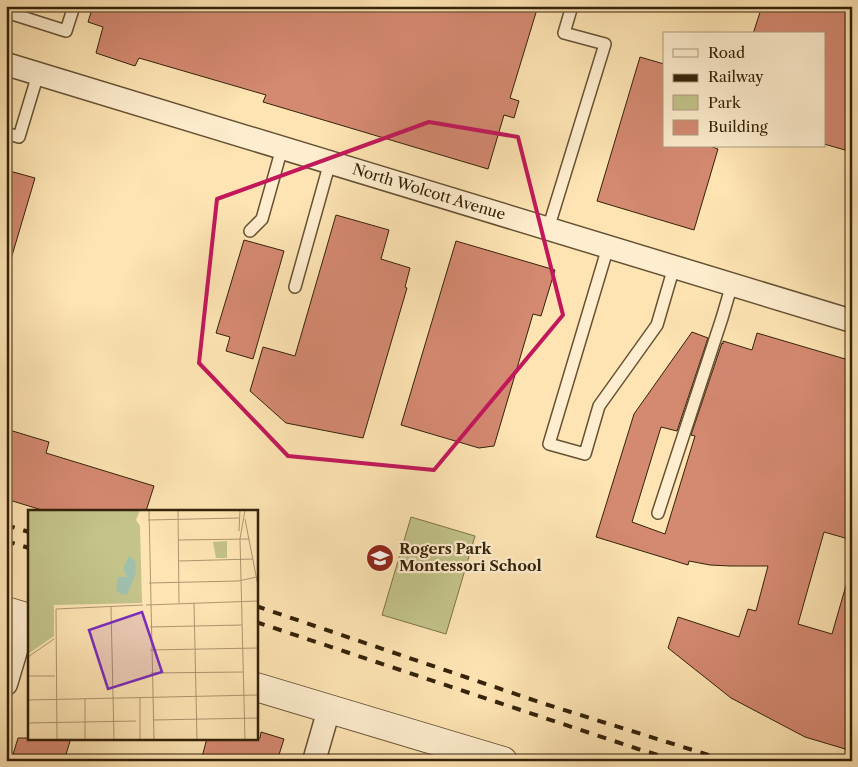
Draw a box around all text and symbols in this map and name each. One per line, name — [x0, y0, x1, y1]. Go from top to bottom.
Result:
legend — [663, 32, 826, 148]
text: Road — [708, 43, 745, 62]
text: Railway — [708, 67, 764, 86]
text: Park — [708, 93, 742, 112]
text: Building — [708, 117, 768, 136]
street label: North Wolcott Avenue — [350, 159, 508, 224]
inset map — [28, 510, 258, 740]
place label: Rogers Park Montessori School — [399, 539, 542, 575]
school or university icon: Rogers Park Montessori School — [365, 543, 395, 573]

